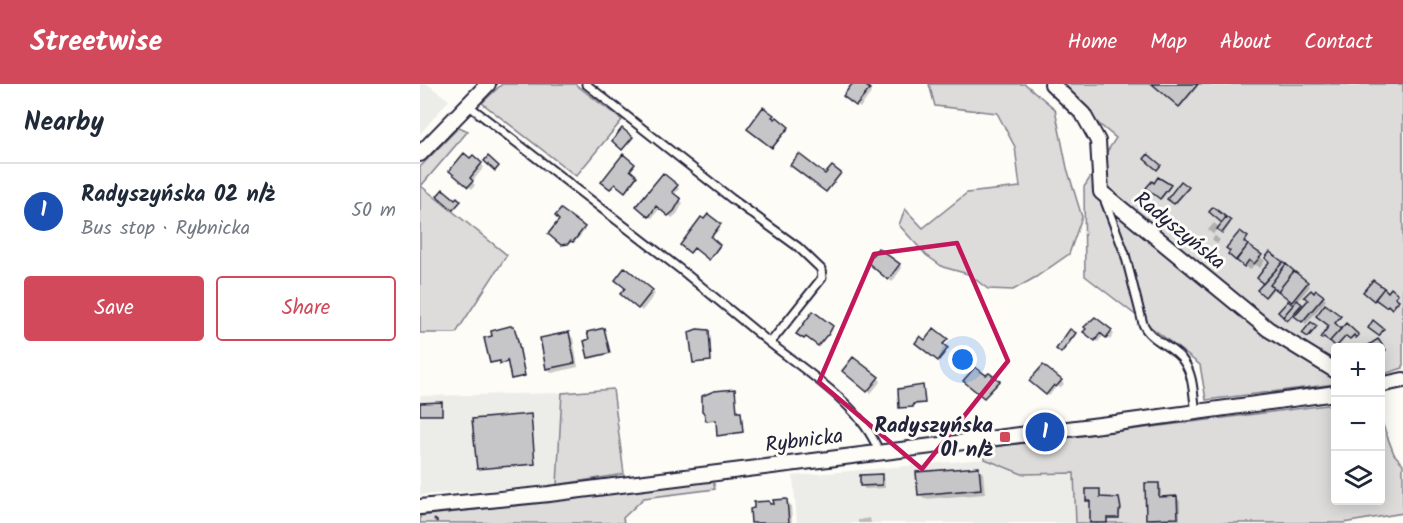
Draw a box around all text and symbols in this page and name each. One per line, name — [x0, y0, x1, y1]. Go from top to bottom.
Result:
text: Streetwise — [30, 20, 162, 65]
text: Home — [1068, 26, 1117, 59]
text: Map — [1150, 26, 1187, 59]
text: About — [1220, 26, 1271, 59]
text: Contact — [1304, 26, 1373, 59]
text: Nearby — [24, 102, 104, 144]
text: Radyszyńska 02 n/ż — [81, 178, 275, 213]
street label: Radyszyńska — [1126, 184, 1232, 279]
text: 1 — [40, 195, 47, 227]
text: 50 m — [351, 195, 396, 227]
text: Bus stop · Rybnicka — [81, 213, 250, 245]
button: Save — [24, 276, 204, 341]
button: Share — [216, 276, 396, 341]
map controls — [1331, 343, 1385, 505]
button: + — [1331, 343, 1385, 397]
your location — [948, 345, 977, 374]
button: − — [1331, 397, 1385, 451]
place label: Radyszyńska 01 n/ż — [874, 410, 993, 467]
pin: 1 — [1026, 410, 1064, 454]
street label: Rybnicka — [763, 420, 845, 463]
marker: Radyszyńska 01 n/ż — [998, 430, 1012, 444]
button: layers — [1331, 451, 1385, 505]

